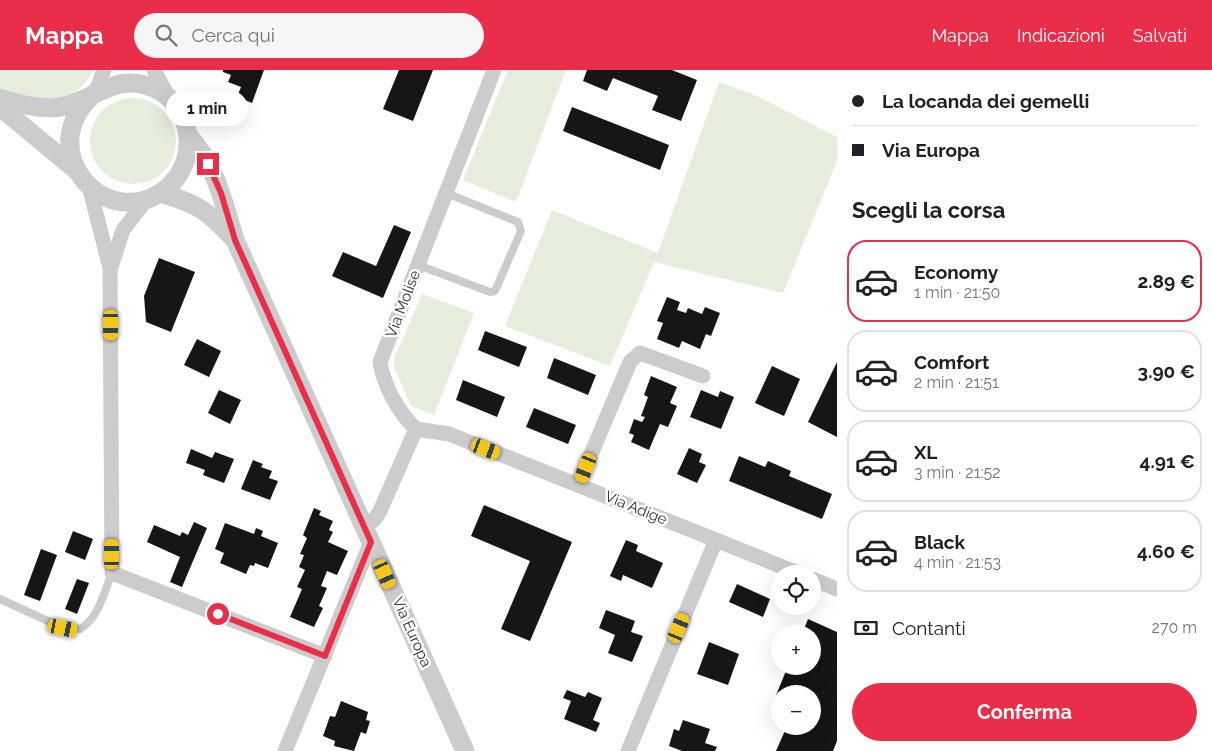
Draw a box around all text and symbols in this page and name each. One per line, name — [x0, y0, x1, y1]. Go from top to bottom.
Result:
search box — [134, 13, 484, 58]
text: Mappa — [25, 21, 104, 50]
icon: search — [152, 21, 180, 49]
text: Cerca qui — [192, 24, 275, 46]
text: Mappa — [931, 25, 989, 46]
text: Indicazioni — [1017, 25, 1105, 46]
text: Salvati — [1133, 25, 1187, 46]
text: La locanda dei gemelli — [882, 90, 1089, 112]
callout: 1 min — [167, 92, 249, 126]
text: 1 min — [187, 99, 227, 118]
text: Via Europa — [882, 139, 980, 161]
route end — [197, 153, 219, 175]
text: Scegli la corsa — [852, 197, 1005, 223]
icon: car — [854, 259, 899, 304]
text: Economy — [914, 261, 998, 283]
street label: Via Molise — [382, 268, 424, 340]
text: 2.89 € — [1138, 270, 1195, 292]
text: 1 min · 21:50 — [914, 283, 1000, 302]
car — [103, 310, 118, 340]
icon: car — [854, 349, 899, 394]
text: Comfort — [914, 351, 989, 373]
text: 3.90 € — [1138, 360, 1195, 382]
text: 2 min · 21:51 — [914, 373, 999, 392]
car — [469, 437, 502, 461]
icon: car — [854, 439, 899, 484]
text: XL — [914, 441, 937, 463]
text: 4.91 € — [1140, 450, 1195, 472]
car — [573, 451, 598, 485]
text: 3 min · 21:52 — [914, 463, 1001, 482]
street label: Via Adige — [602, 487, 670, 529]
icon: car — [854, 529, 899, 574]
text: Black — [914, 531, 965, 553]
car — [104, 539, 119, 569]
text: 4.60 € — [1137, 540, 1195, 562]
text: 4 min · 21:53 — [914, 553, 1001, 572]
car — [372, 557, 397, 591]
map controls — [771, 565, 821, 735]
button: locate — [771, 565, 821, 615]
street label: Via Europa — [389, 594, 435, 670]
route start — [207, 603, 229, 625]
car — [666, 611, 691, 645]
icon: cash — [852, 614, 880, 642]
text: Contanti — [892, 617, 966, 639]
car — [46, 618, 79, 638]
text: 270 m — [1152, 618, 1197, 637]
button: + — [771, 625, 821, 675]
button: Conferma — [852, 683, 1197, 741]
button: − — [771, 685, 821, 735]

